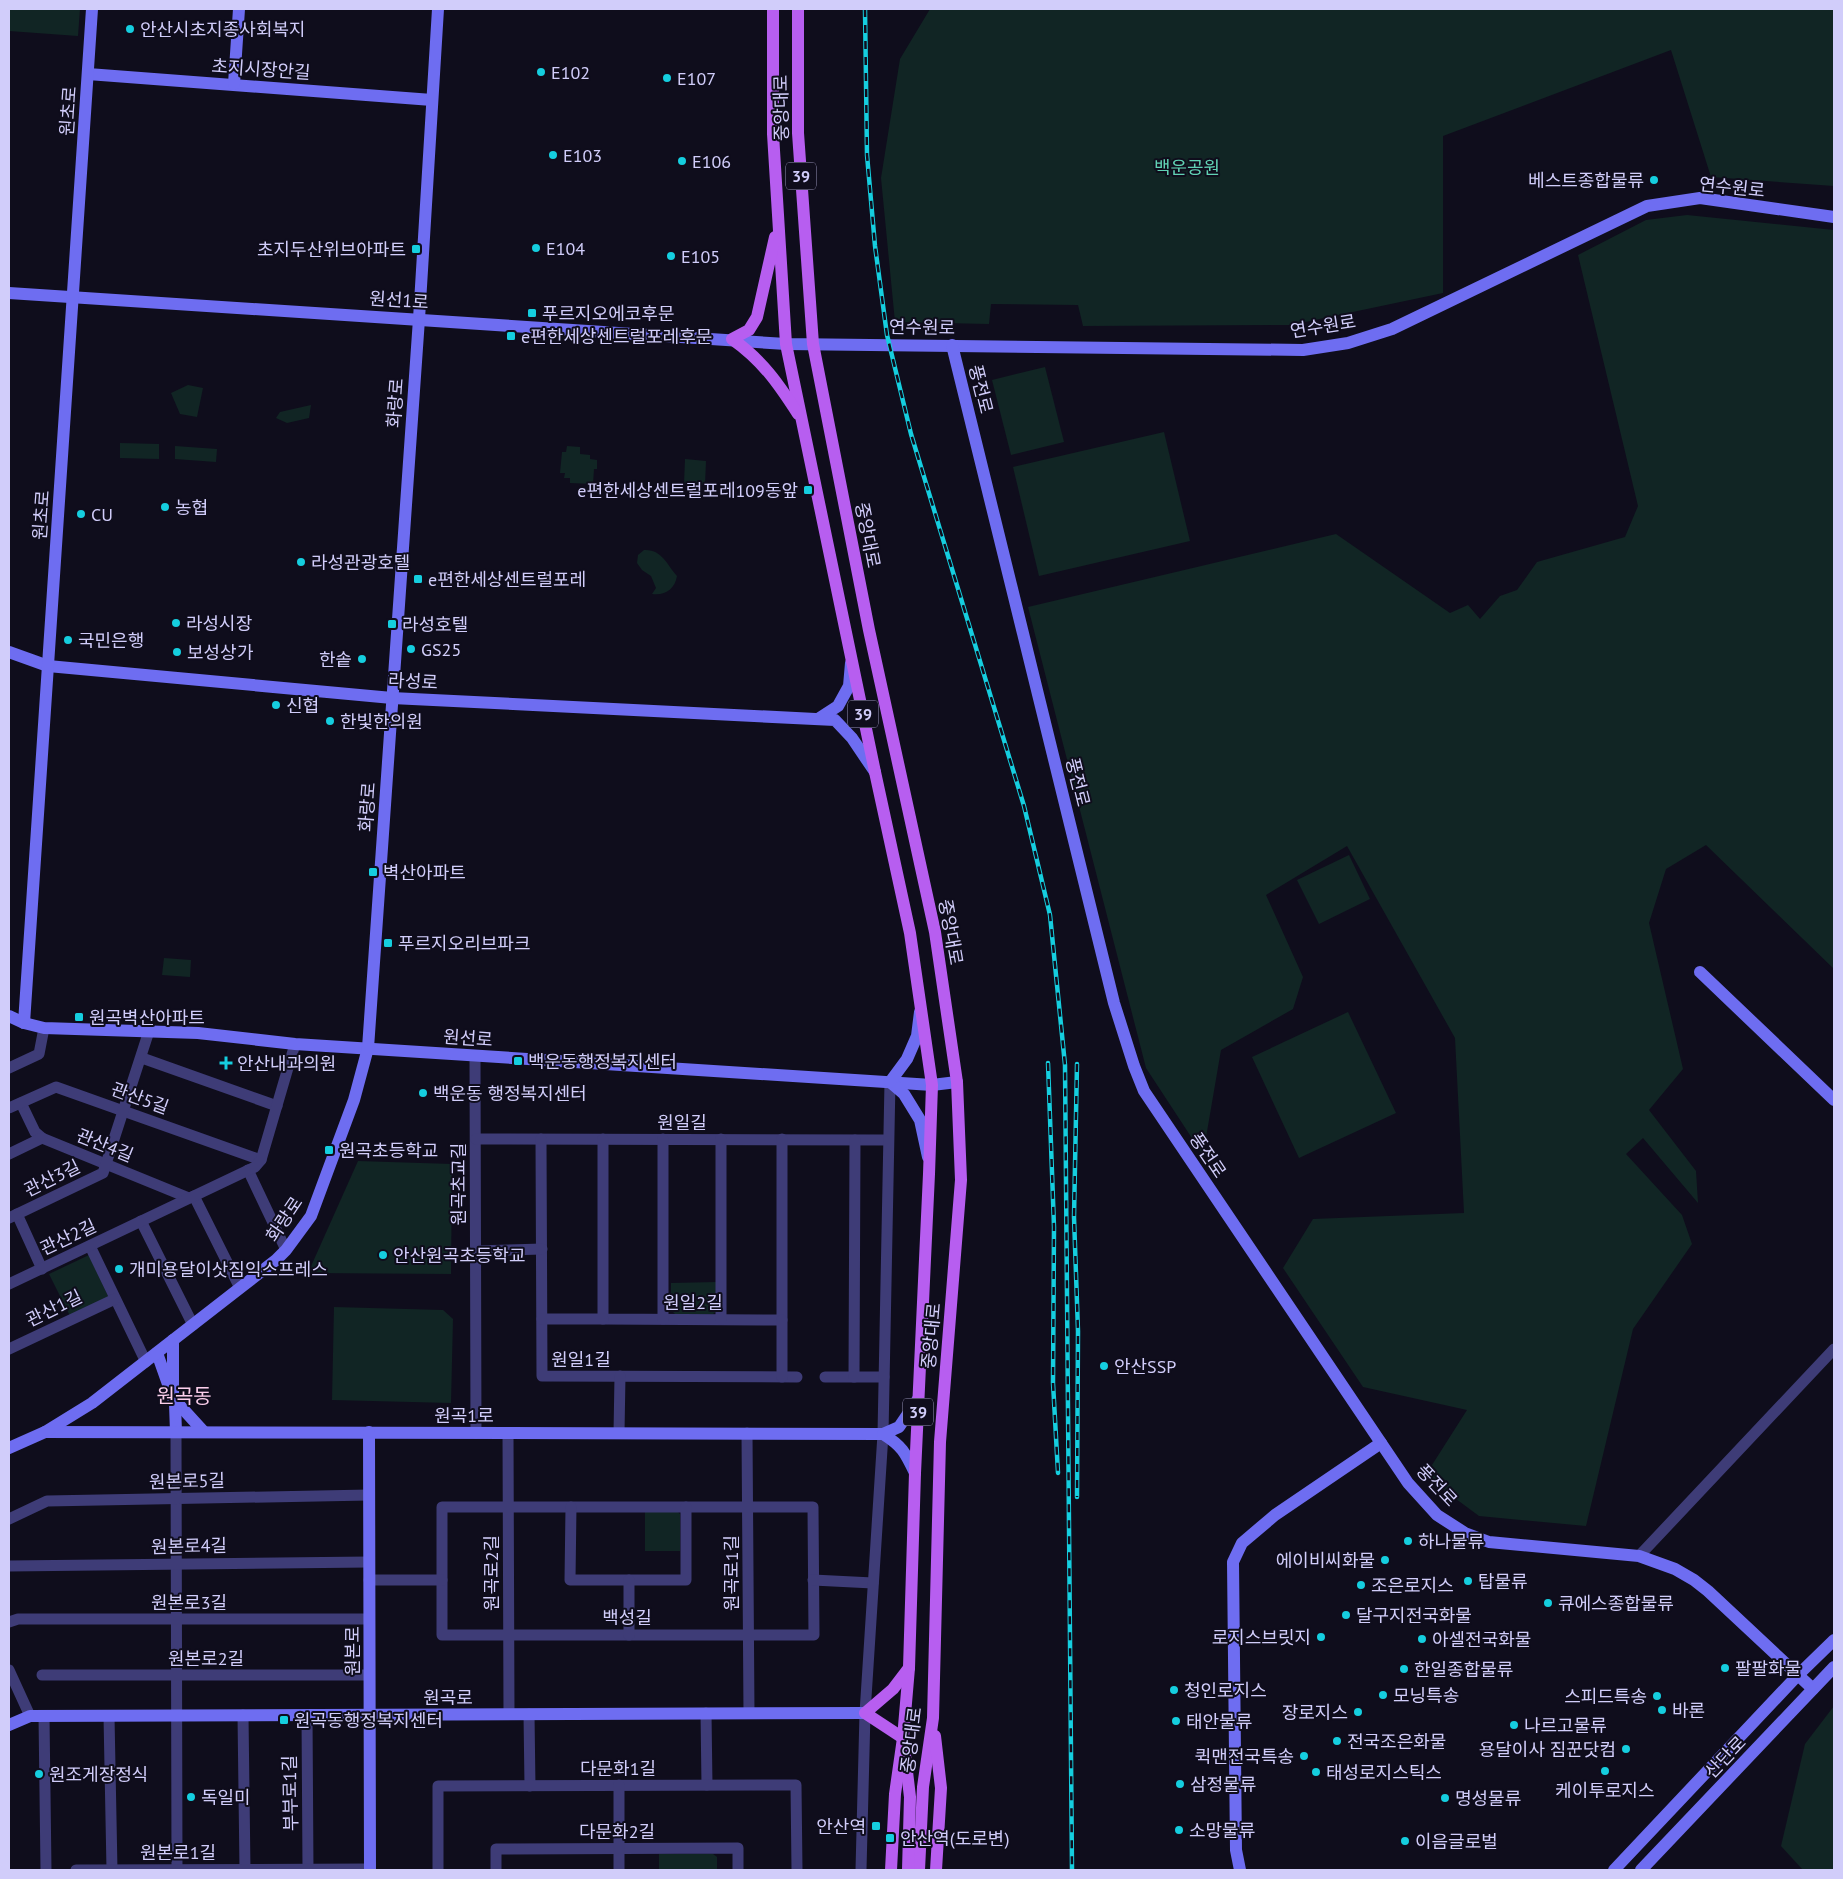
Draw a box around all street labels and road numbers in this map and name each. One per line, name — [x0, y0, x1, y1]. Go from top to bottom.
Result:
street label: 초지시장안길 — [211, 54, 311, 84]
street label: 중앙대로 — [769, 75, 793, 141]
street label: 원초로 — [55, 85, 81, 137]
road number: 39 — [786, 162, 816, 190]
street label: 연수원로 — [1698, 172, 1766, 202]
street label: 원선1로 — [369, 286, 429, 314]
street label: 연수원로 — [1288, 309, 1358, 343]
street label: 연수원로 — [889, 315, 955, 339]
street label: 풍전로 — [964, 362, 998, 416]
street label: 화랑로 — [382, 377, 408, 429]
street label: 원초로 — [28, 489, 54, 541]
street label: 중앙대로 — [850, 500, 886, 570]
street label: 라성로 — [388, 668, 438, 694]
road number: 39 — [848, 701, 878, 728]
street label: 풍전로 — [1061, 755, 1095, 809]
street label: 화랑로 — [354, 781, 380, 833]
street label: 중앙대로 — [934, 897, 968, 967]
street label: 원선로 — [442, 1025, 494, 1051]
street label: 관산5길 — [108, 1077, 172, 1119]
street label: 원일길 — [657, 1111, 707, 1134]
street label: 관산4길 — [73, 1123, 137, 1167]
street label: 풍전로 — [1185, 1128, 1231, 1182]
street label: 원곡초교길 — [447, 1143, 470, 1225]
street label: 관산3길 — [20, 1155, 84, 1201]
street label: 화랑로 — [261, 1192, 307, 1246]
street label: 관산2길 — [36, 1214, 100, 1260]
street label: 관산1길 — [22, 1285, 86, 1331]
street label: 원일2길 — [663, 1291, 723, 1314]
street label: 중앙대로 — [917, 1302, 945, 1370]
street label: 원일1길 — [551, 1348, 611, 1371]
road number: 39 — [903, 1398, 933, 1425]
street label: 원곡1로 — [434, 1404, 494, 1427]
street label: 풍전로 — [1412, 1459, 1462, 1511]
street label: 원본로5길 — [149, 1469, 225, 1493]
street label: 원본로4길 — [151, 1534, 227, 1558]
street label: 원곡로2길 — [480, 1535, 503, 1611]
street label: 원곡로1길 — [720, 1535, 743, 1611]
street label: 원본로3길 — [151, 1591, 227, 1614]
street label: 백성길 — [602, 1606, 652, 1629]
street label: 원본로 — [341, 1626, 364, 1676]
street label: 원본로2길 — [168, 1647, 244, 1670]
street label: 원곡로 — [423, 1686, 473, 1709]
street label: 중앙대로 — [896, 1706, 926, 1774]
street label: 산단로 — [1699, 1731, 1751, 1783]
street label: 부부로1길 — [278, 1755, 302, 1831]
street label: 다문화1길 — [580, 1757, 656, 1780]
street label: 다문화2길 — [579, 1820, 655, 1843]
street label: 원본로1길 — [140, 1841, 216, 1864]

